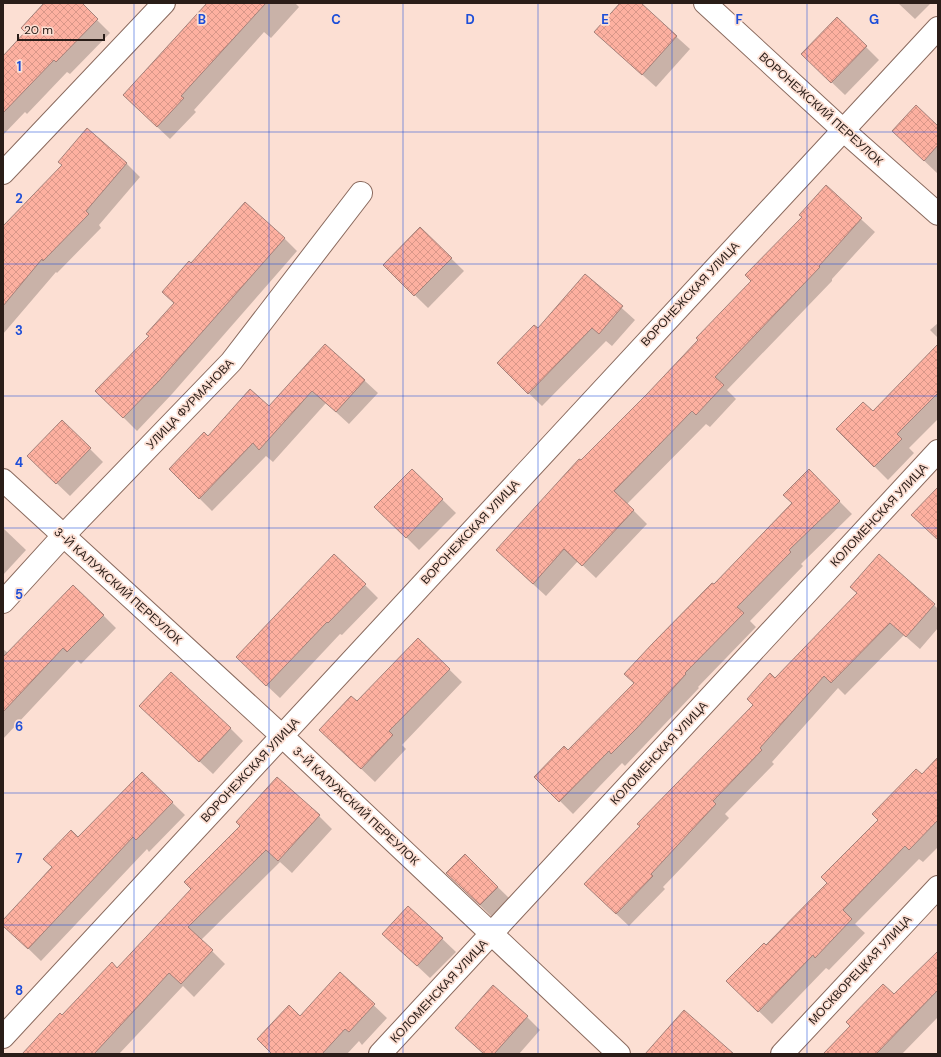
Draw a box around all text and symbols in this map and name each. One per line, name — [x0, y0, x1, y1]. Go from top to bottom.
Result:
text: B — [198, 11, 206, 28]
text: C — [331, 11, 341, 28]
text: D — [465, 11, 475, 28]
text: E — [601, 11, 609, 28]
text: F — [735, 11, 743, 28]
text: G — [869, 11, 879, 28]
scale bar — [18, 16, 104, 42]
text: 20 m — [24, 22, 53, 38]
street label: ВОРОНЕЖСКИЙ ПЕРЕУЛОК — [756, 49, 886, 169]
text: 1 — [17, 58, 21, 75]
text: 2 — [15, 190, 23, 207]
street label: ВОРОНЕЖСКАЯ УЛИЦА — [637, 238, 743, 350]
text: 3 — [15, 322, 23, 339]
street label: УЛИЦА ФУРМАНОВА — [143, 355, 237, 453]
text: 4 — [15, 454, 23, 471]
street label: КОЛОМЕНСКАЯ УЛИЦА — [827, 460, 931, 570]
street label: ВОРОНЕЖСКАЯ УЛИЦА — [417, 476, 523, 588]
street label: 3-Й КАЛУЖСКИЙ ПЕРЕУЛОК — [50, 524, 186, 648]
text: 5 — [15, 586, 23, 603]
street label: КОЛОМЕНСКАЯ УЛИЦА — [607, 698, 711, 808]
street label: ВОРОНЕЖСКАЯ УЛИЦА — [197, 714, 303, 826]
text: 6 — [15, 718, 23, 735]
street label: 3-Й КАЛУЖСКИЙ ПЕРЕУЛОК — [289, 743, 423, 869]
text: 7 — [16, 850, 23, 867]
street label: МОСКВОРЕЦКАЯ УЛИЦА — [805, 912, 915, 1028]
street label: КОЛОМЕНСКАЯ УЛИЦА — [387, 936, 491, 1046]
text: 8 — [15, 982, 23, 999]

